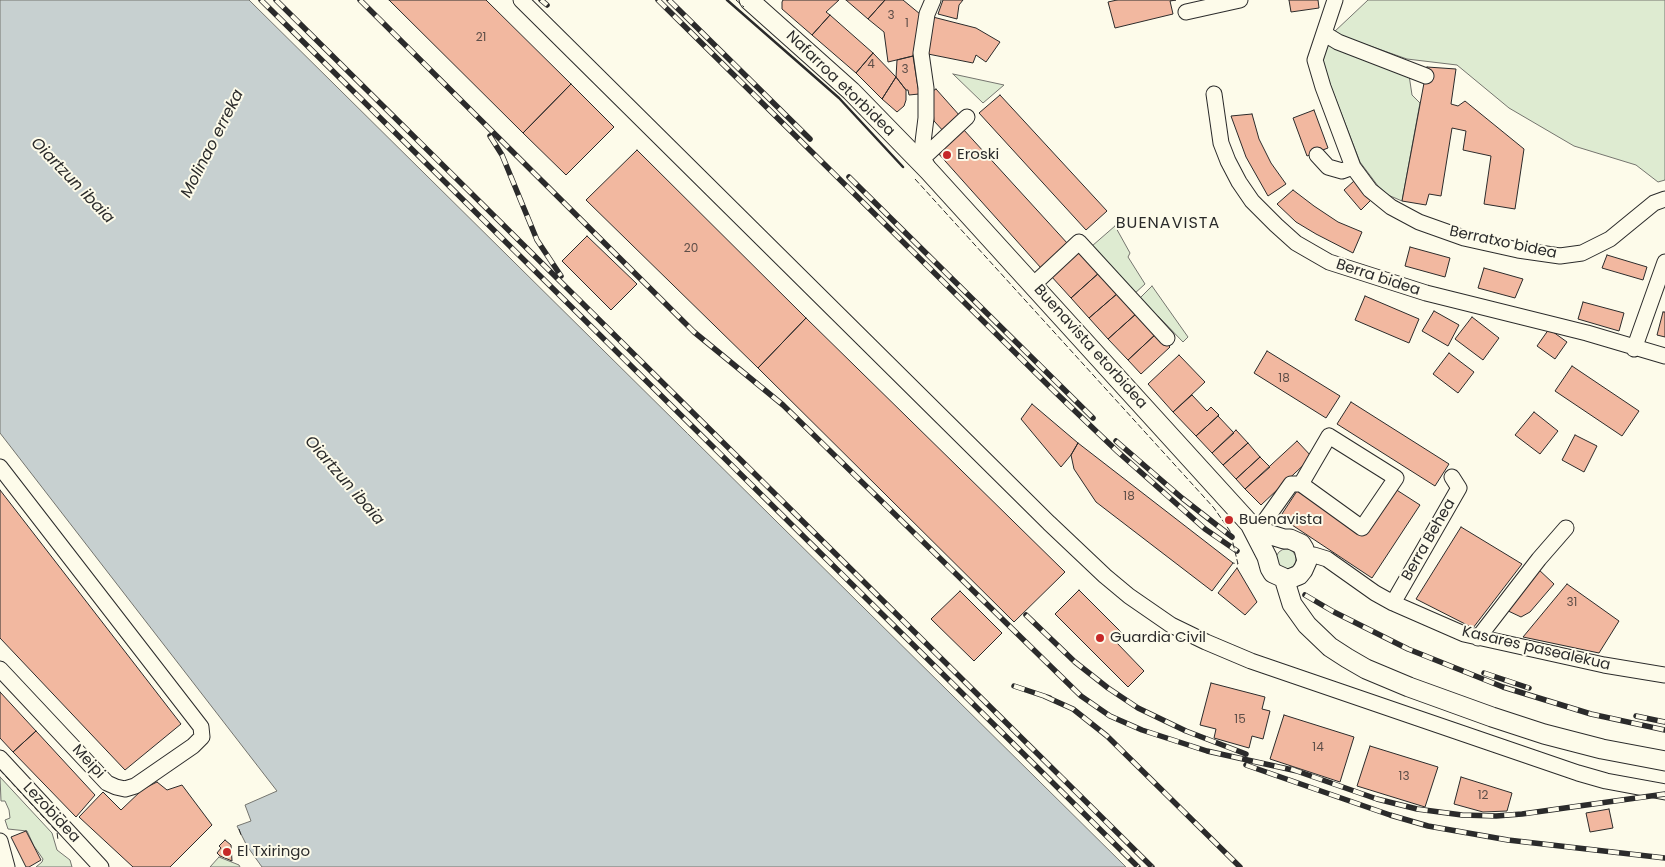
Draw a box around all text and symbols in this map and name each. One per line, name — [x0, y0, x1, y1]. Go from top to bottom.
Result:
house number: 3 — [887, 9, 895, 23]
house number: 1 — [905, 17, 909, 31]
street label: Nafarroa etorbidea — [782, 27, 898, 141]
house number: 21 — [476, 31, 486, 45]
house number: 4 — [867, 58, 875, 72]
house number: 3 — [901, 63, 909, 77]
water label: Molinao erreka — [177, 87, 249, 201]
water label: Oiartzun ibaia — [26, 134, 118, 228]
place label: Eroski — [957, 146, 999, 164]
marker: Eroski — [941, 149, 953, 161]
district label: BUENAVISTA — [1115, 214, 1221, 234]
street label: Berratxo bidea — [1448, 223, 1558, 263]
house number: 20 — [684, 242, 698, 256]
street label: Berra bidea — [1334, 256, 1422, 300]
street label: Buenavista etorbidea — [1030, 281, 1150, 413]
house number: 18 — [1278, 372, 1290, 386]
water label: Oiartzun ibaia — [300, 432, 388, 530]
house number: 18 — [1123, 490, 1135, 504]
street label: Berra Behea — [1398, 496, 1460, 584]
place label: Buenavista — [1239, 511, 1322, 529]
marker: Buenavista — [1223, 514, 1235, 526]
house number: 31 — [1567, 596, 1577, 610]
street label: Kasares pasealekua — [1460, 623, 1612, 675]
place label: Guardia Civil — [1110, 629, 1206, 647]
marker: Guardia Civil — [1094, 632, 1106, 644]
house number: 15 — [1234, 713, 1246, 727]
street label: Meipi — [68, 741, 108, 783]
house number: 14 — [1312, 741, 1324, 755]
house number: 13 — [1399, 770, 1409, 784]
street label: Lezobidea — [19, 779, 83, 847]
house number: 12 — [1478, 789, 1488, 803]
place label: El Txiringo — [237, 843, 310, 861]
marker: El Txiringo — [221, 846, 233, 858]

